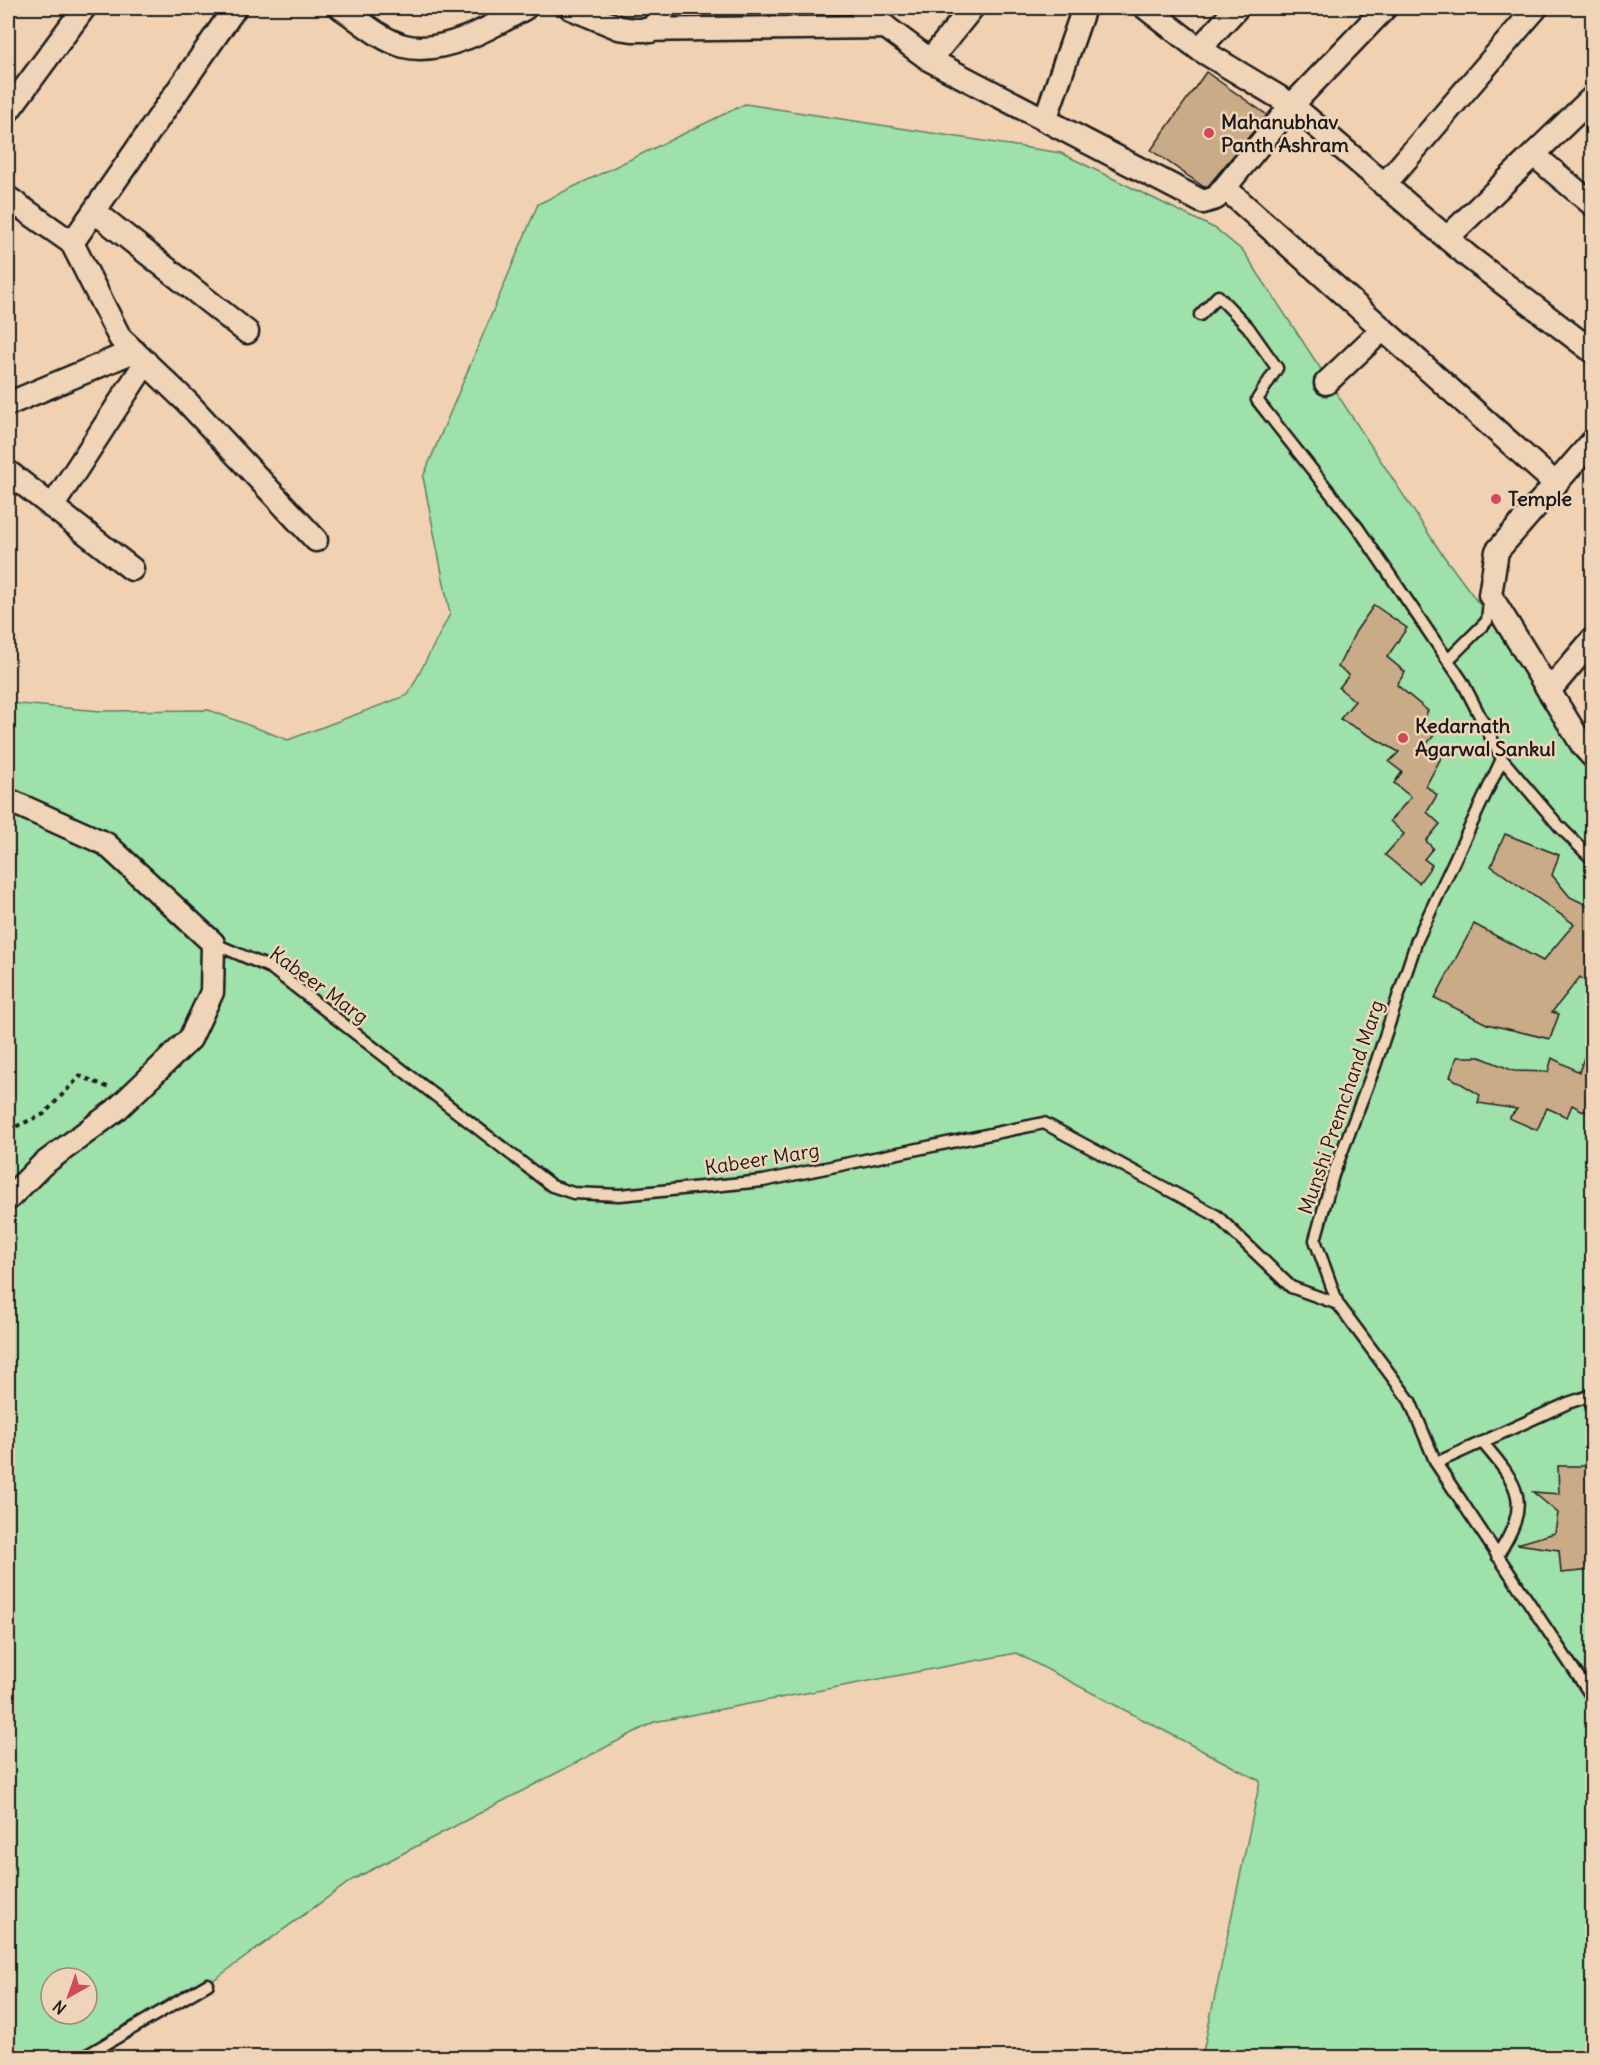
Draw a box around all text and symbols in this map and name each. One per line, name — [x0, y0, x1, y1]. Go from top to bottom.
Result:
place label: Mahanubhav Panth Ashram — [1221, 109, 1349, 157]
marker: Mahanubhav Panth Ashram — [1202, 126, 1216, 140]
place label: Temple — [1508, 486, 1572, 511]
marker: Temple — [1489, 492, 1503, 506]
place label: Kedarnath Agarwal Sankul — [1415, 713, 1555, 761]
marker: Kedarnath Agarwal Sankul — [1396, 731, 1410, 745]
street label: Kabeer Marg — [265, 940, 373, 1029]
street label: Munshi Premchand Marg — [1292, 996, 1389, 1217]
street label: Kabeer Marg — [703, 1137, 821, 1180]
north arrow — [39, 1966, 99, 2026]
text: N — [49, 1996, 70, 2019]

